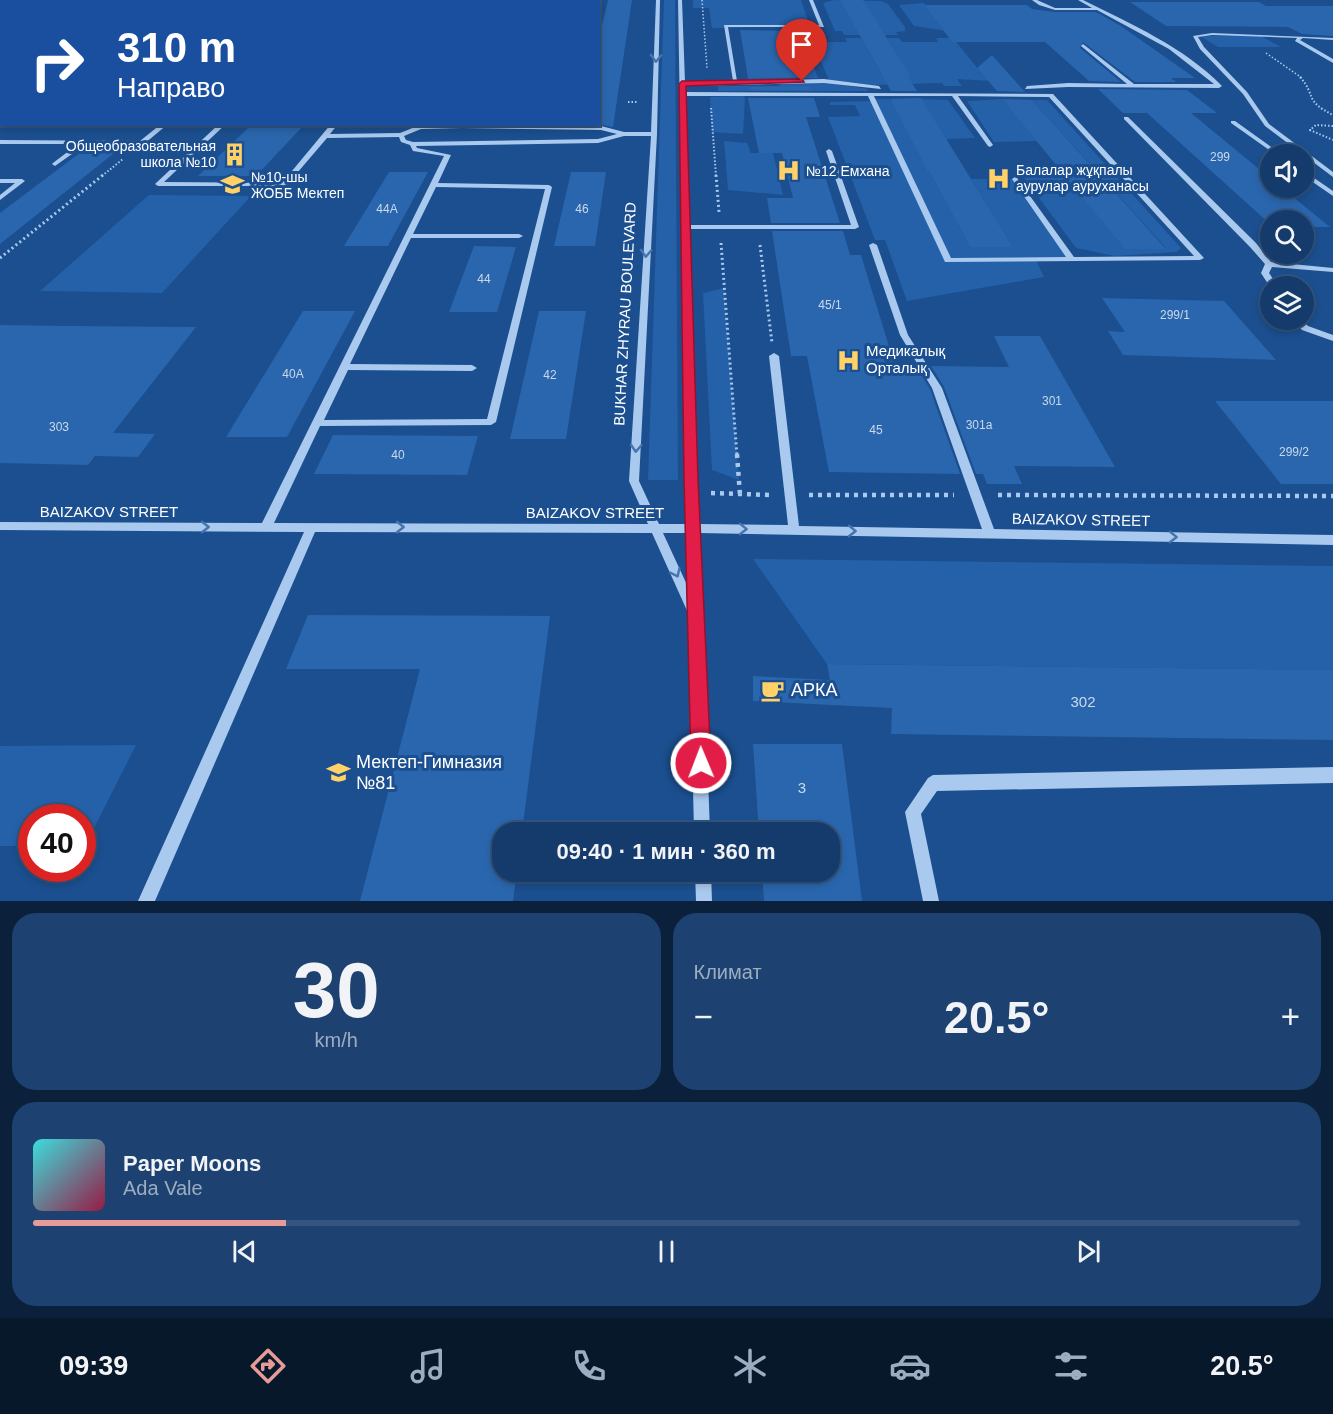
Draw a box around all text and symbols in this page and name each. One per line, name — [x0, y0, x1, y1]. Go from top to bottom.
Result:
pin — [776, 19, 827, 81]
icon: right — [18, 24, 96, 102]
text: 310 m — [117, 24, 236, 71]
icon: arrive — [785, 28, 818, 61]
one-way arrow — [650, 54, 662, 63]
text: Направо — [117, 73, 225, 103]
place label: Общеобразовательная школа №10 — [66, 138, 216, 170]
building icon: Общеобразовательная школа №10 — [221, 141, 247, 167]
map controls — [1260, 144, 1314, 330]
button: sound — [1260, 144, 1314, 198]
house number: 299 — [1210, 150, 1230, 164]
hospital icon: №12 Емхана — [775, 158, 801, 184]
place label: Балалар жұқпалы аурулар ауруханасы — [1016, 162, 1149, 194]
place label: №12 Емхана — [806, 163, 890, 179]
hospital icon: Балалар жұқпалы аурулар ауруханасы — [985, 165, 1011, 191]
place label: №10-шы ЖОББ Мектеп — [251, 169, 344, 201]
school or university icon: №10-шы ЖОББ Мектеп — [220, 172, 246, 198]
house number: 44А — [376, 202, 398, 216]
house number: 46 — [575, 202, 589, 216]
street label: BUKHAR ZHYRAU BOULEVARD — [610, 202, 639, 426]
button: search — [1260, 210, 1314, 264]
one-way arrow — [640, 249, 653, 258]
house number: 44 — [477, 272, 491, 286]
button: layers — [1260, 276, 1314, 330]
house number: 45/1 — [818, 298, 842, 312]
house number: 299/1 — [1160, 308, 1190, 322]
place label: Медикалық Орталық — [866, 342, 946, 376]
hospital icon: Медикалық Орталық — [835, 347, 861, 373]
house number: 40А — [282, 367, 304, 381]
house number: 42 — [543, 368, 557, 382]
house number: 301 — [1042, 394, 1062, 408]
house number: 301а — [966, 418, 993, 432]
house number: 303 — [49, 420, 69, 434]
house number: 45 — [869, 423, 883, 437]
one-way arrow — [629, 443, 642, 452]
house number: 299/2 — [1279, 445, 1309, 459]
house number: 40 — [391, 448, 405, 462]
street label: BAIZAKOV STREET — [40, 503, 178, 520]
street label: BAIZAKOV STREET — [526, 504, 664, 521]
street label: BAIZAKOV STREET — [1012, 510, 1150, 529]
one-way arrow — [201, 521, 210, 533]
one-way arrow — [396, 521, 405, 533]
one-way arrow — [739, 523, 748, 536]
one-way arrow — [848, 525, 857, 538]
one-way arrow — [1169, 531, 1178, 543]
one-way arrow — [668, 567, 680, 578]
cafe icon: АРКА — [760, 677, 786, 703]
place label: АРКА — [791, 680, 838, 700]
house number: 302 — [1070, 693, 1096, 710]
position arrow — [669, 731, 733, 795]
place label: Мектеп-Гимназия №81 — [356, 752, 502, 793]
school or university icon: Мектеп-Гимназия №81 — [325, 759, 351, 785]
house number: 3 — [798, 779, 806, 796]
speed limit sign: 40 — [18, 804, 96, 882]
text: 09:40 · 1 мин · 360 m — [556, 839, 776, 864]
text: 30 — [293, 946, 380, 1034]
text: Климат — [694, 961, 762, 983]
text: 20.5° — [944, 992, 1050, 1043]
text: − — [694, 998, 713, 1035]
text: + — [1281, 998, 1300, 1035]
text: km/h — [315, 1029, 358, 1051]
text: Paper Moons — [123, 1151, 261, 1176]
text: Ada Vale — [123, 1177, 203, 1199]
icon: previous — [228, 1235, 261, 1268]
icon: pause — [650, 1235, 683, 1268]
icon: next — [1072, 1235, 1105, 1268]
icon: directions — [247, 1345, 289, 1387]
icon: music — [407, 1345, 449, 1387]
icon: phone — [568, 1345, 610, 1387]
icon: climate — [729, 1345, 771, 1387]
icon: car — [889, 1345, 931, 1387]
icon: filters — [1050, 1345, 1092, 1387]
text: 09:39 — [59, 1351, 128, 1381]
text: 20.5° — [1210, 1351, 1274, 1381]

